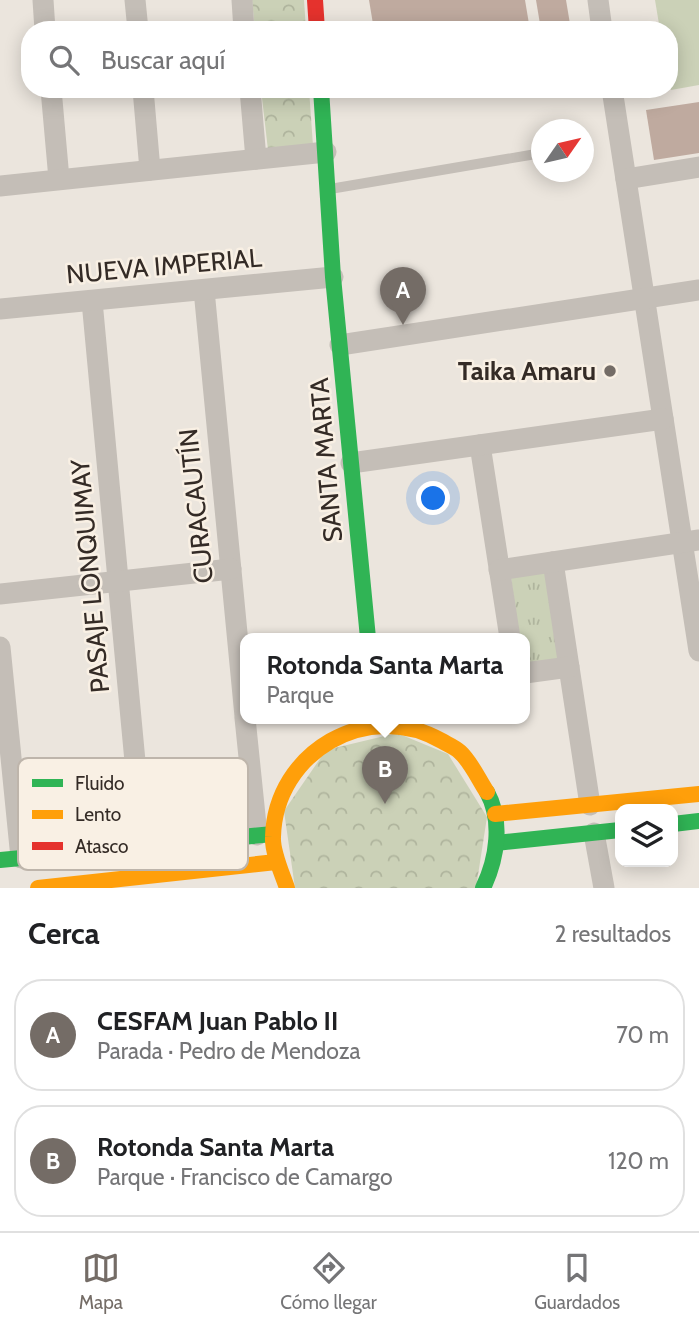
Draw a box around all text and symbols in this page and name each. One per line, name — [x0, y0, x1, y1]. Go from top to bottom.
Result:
search box — [21, 21, 678, 98]
icon: search — [45, 41, 83, 79]
text: Buscar aquí — [101, 44, 225, 76]
north arrow — [531, 119, 594, 182]
street label: NUEVA IMPERIAL — [65, 242, 263, 290]
pin: A — [380, 267, 426, 325]
place label: Taika Amaru — [458, 355, 596, 387]
marker: Taika Amaru — [602, 363, 618, 379]
street label: SANTA MARTA — [303, 377, 349, 543]
street label: CURACAUTÍN — [172, 427, 220, 585]
street label: PASAJE LONQUIMAY — [64, 458, 116, 694]
your location — [416, 481, 450, 515]
popup — [240, 633, 530, 724]
text: Rotonda Santa Marta — [266, 649, 504, 681]
text: Parque — [266, 681, 334, 709]
pin: B — [362, 746, 408, 804]
legend — [18, 758, 248, 870]
text: Fluido — [75, 772, 124, 795]
text: Lento — [75, 803, 121, 826]
map controls — [615, 804, 678, 867]
button: layers — [615, 804, 678, 867]
text: Atasco — [75, 835, 129, 858]
text: Cerca — [28, 915, 100, 952]
text: 2 resultados — [554, 920, 671, 948]
text: CESFAM Juan Pablo II — [97, 1005, 338, 1037]
text: A — [46, 1021, 60, 1049]
text: 70 m — [616, 1021, 669, 1049]
text: Parada · Pedro de Mendoza — [97, 1037, 361, 1065]
text: Rotonda Santa Marta — [97, 1131, 334, 1163]
text: B — [46, 1147, 60, 1175]
text: 120 m — [608, 1147, 669, 1175]
text: Parque · Francisco de Camargo — [97, 1163, 393, 1191]
tab: Mapa — [79, 1249, 123, 1314]
tab: Cómo llegar — [280, 1249, 377, 1314]
tab: Guardados — [534, 1249, 620, 1314]

